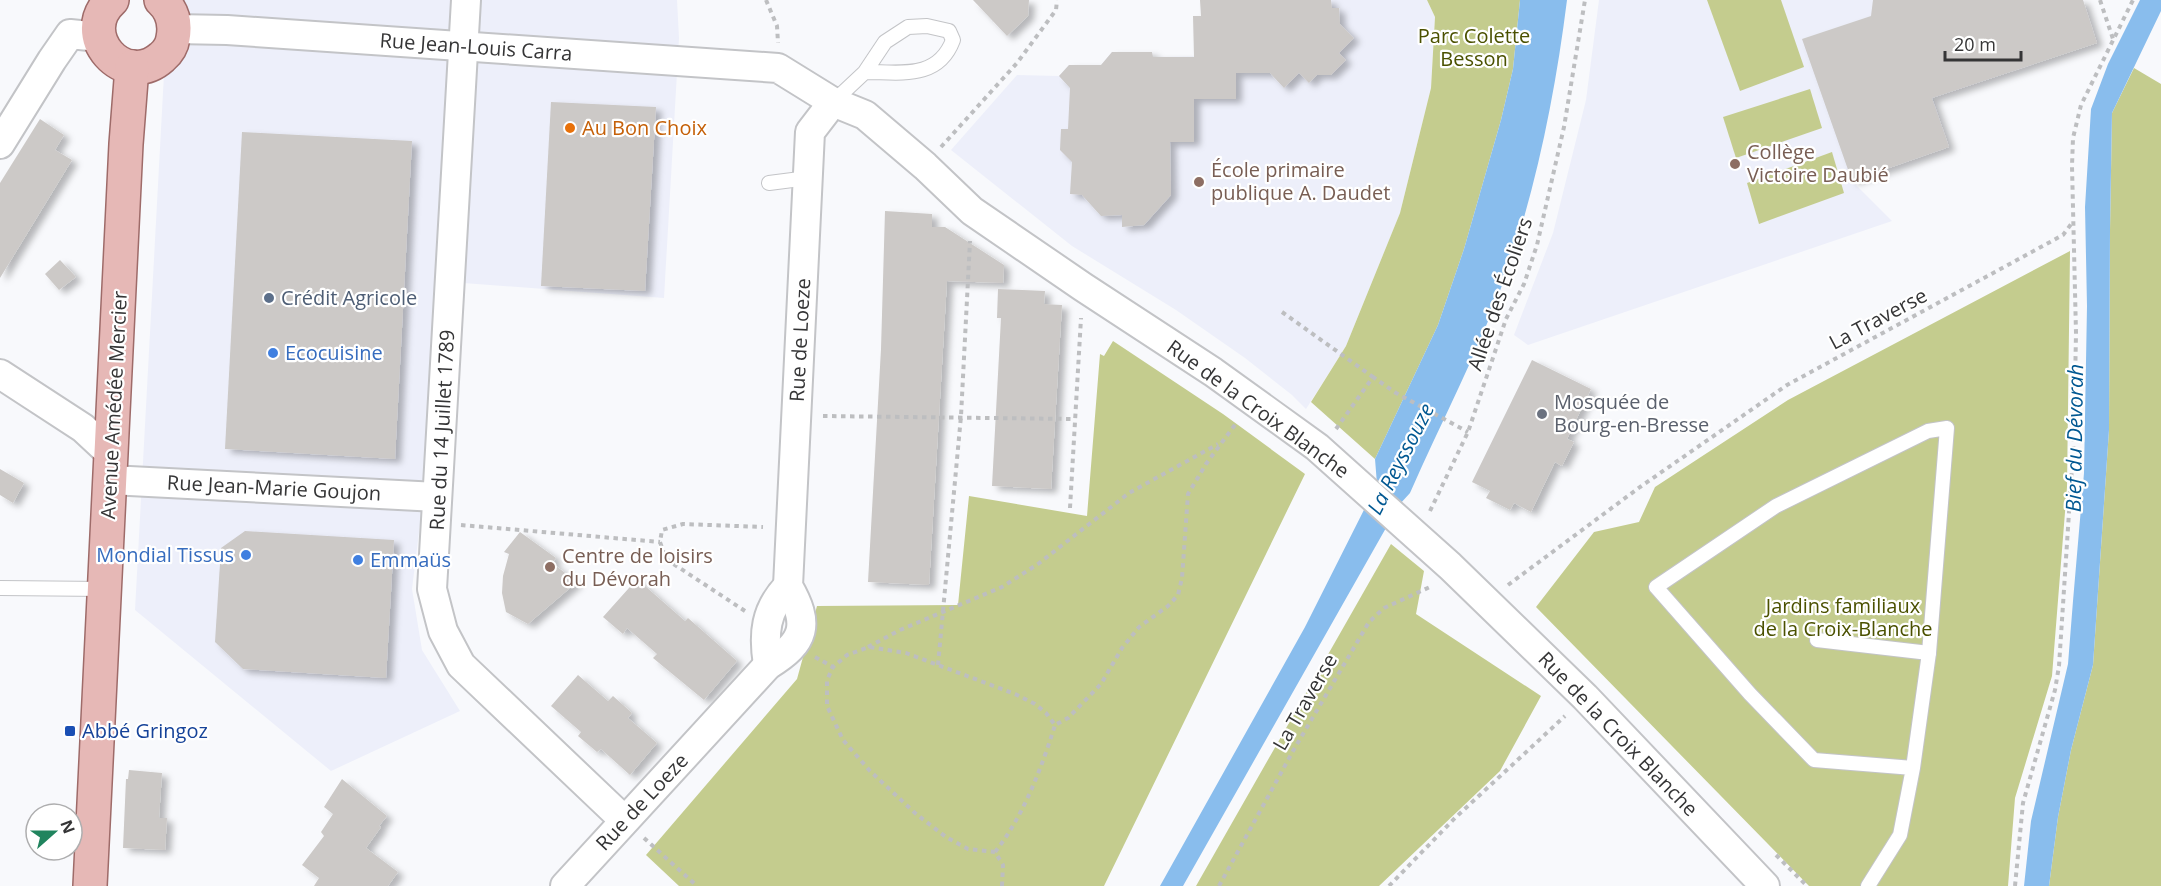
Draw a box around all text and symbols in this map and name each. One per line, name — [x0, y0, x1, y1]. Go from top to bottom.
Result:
park label: Parc Colette Besson — [1418, 22, 1530, 72]
scale bar — [1945, 24, 2022, 62]
street label: Rue Jean-Louis Carra — [379, 26, 573, 67]
text: 20 m — [1954, 32, 1996, 56]
place label: Au Bon Choix — [582, 114, 707, 141]
marker: Au Bon Choix — [563, 121, 577, 135]
place label: Collège Victoire Daubié — [1747, 138, 1889, 188]
place label: École primaire publique A. Daudet — [1211, 156, 1390, 206]
marker: Collège Victoire Daubié — [1728, 157, 1742, 171]
marker: École primaire publique A. Daudet — [1192, 175, 1206, 189]
street label: Allée des Écoliers — [1461, 214, 1538, 374]
street label: Rue de Loeze — [783, 277, 816, 403]
street label: La Traverse — [1824, 281, 1931, 356]
place label: Crédit Agricole — [281, 284, 417, 311]
street label: Avenue Amédée Mercier — [94, 290, 133, 520]
marker: Crédit Agricole — [262, 291, 276, 305]
street label: Rue du 14 Juillet 1789 — [423, 329, 460, 531]
street label: Rue de la Croix Blanche — [1162, 333, 1355, 484]
place label: Ecocuisine — [285, 339, 383, 366]
marker: Ecocuisine — [266, 346, 280, 360]
water label: Bief du Dévorah — [2059, 364, 2089, 512]
place label: Mosquée de Bourg-en-Bresse — [1554, 388, 1709, 438]
water label: La Reyssouze — [1360, 398, 1440, 519]
marker: Mosquée de Bourg-en-Bresse — [1535, 407, 1549, 421]
street label: Rue Jean-Marie Goujon — [166, 468, 382, 507]
place label: Mondial Tissus — [96, 541, 234, 568]
place label: Centre de loisirs du Dévorah — [562, 542, 713, 592]
place label: Emmaüs — [370, 546, 451, 573]
marker: Mondial Tissus — [239, 548, 253, 562]
marker: Emmaüs — [351, 553, 365, 567]
marker: Centre de loisirs du Dévorah — [543, 560, 557, 574]
park label: Jardins familiaux de la Croix-Blanche — [1753, 592, 1933, 642]
street label: Rue de la Croix Blanche — [1533, 646, 1704, 822]
street label: La Traverse — [1266, 649, 1343, 755]
place label: Abbé Gringoz — [82, 717, 208, 744]
marker: Abbé Gringoz — [63, 724, 77, 738]
street label: Rue de Loeze — [589, 747, 694, 856]
north arrow — [24, 802, 84, 862]
text: N — [55, 817, 81, 837]

